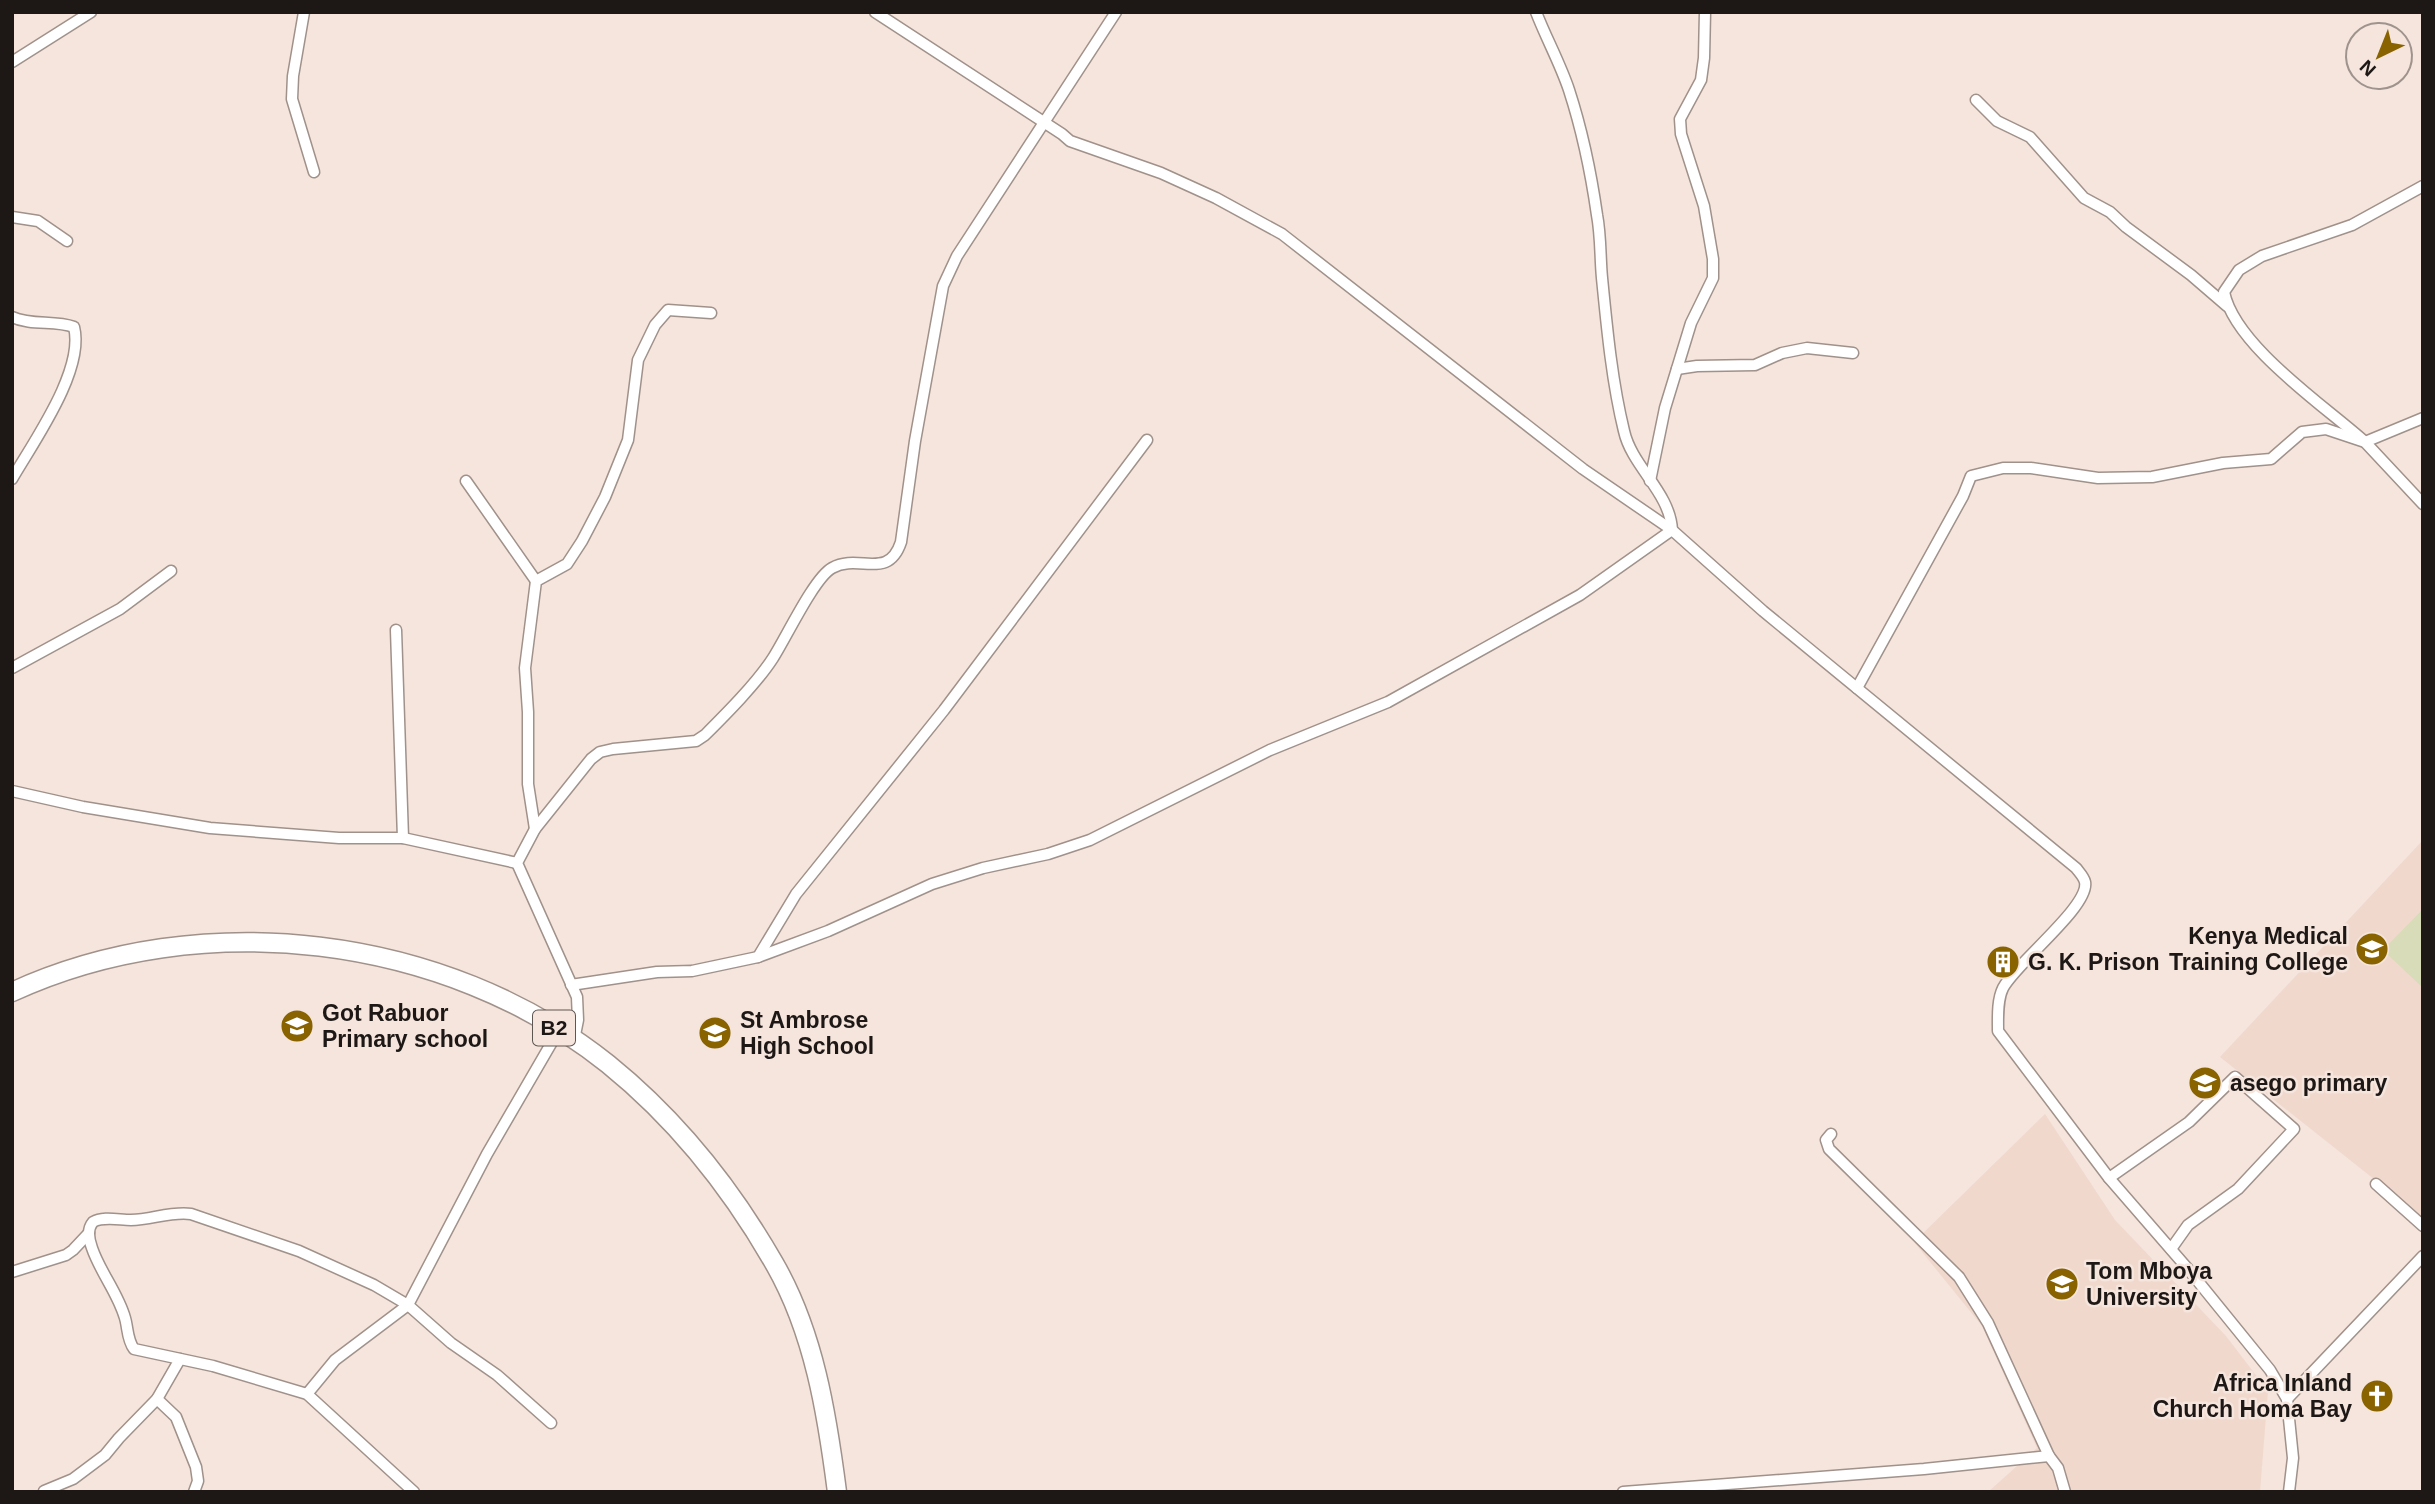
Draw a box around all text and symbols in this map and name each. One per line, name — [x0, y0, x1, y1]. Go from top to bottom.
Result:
north arrow — [2344, 21, 2414, 91]
text: N — [2356, 56, 2380, 80]
place label: Kenya Medical Training College — [2169, 923, 2348, 975]
school or university icon: Kenya Medical Training College — [2353, 930, 2391, 968]
building icon: G. K. Prison — [1984, 943, 2022, 981]
place label: G. K. Prison — [2028, 949, 2160, 975]
place label: Got Rabuor Primary school — [322, 1000, 488, 1052]
school or university icon: Got Rabuor Primary school — [278, 1007, 316, 1045]
place label: St Ambrose High School — [740, 1007, 874, 1059]
road number: B2 — [533, 1010, 575, 1046]
school or university icon: St Ambrose High School — [696, 1014, 734, 1052]
school or university icon: asego primary — [2186, 1064, 2224, 1102]
place label: asego primary — [2230, 1070, 2387, 1096]
place label: Tom Mboya University — [2086, 1258, 2212, 1310]
school or university icon: Tom Mboya University — [2043, 1265, 2081, 1303]
place label: Africa Inland Church Homa Bay — [2153, 1370, 2352, 1422]
church icon: Africa Inland Church Homa Bay — [2358, 1377, 2396, 1415]

